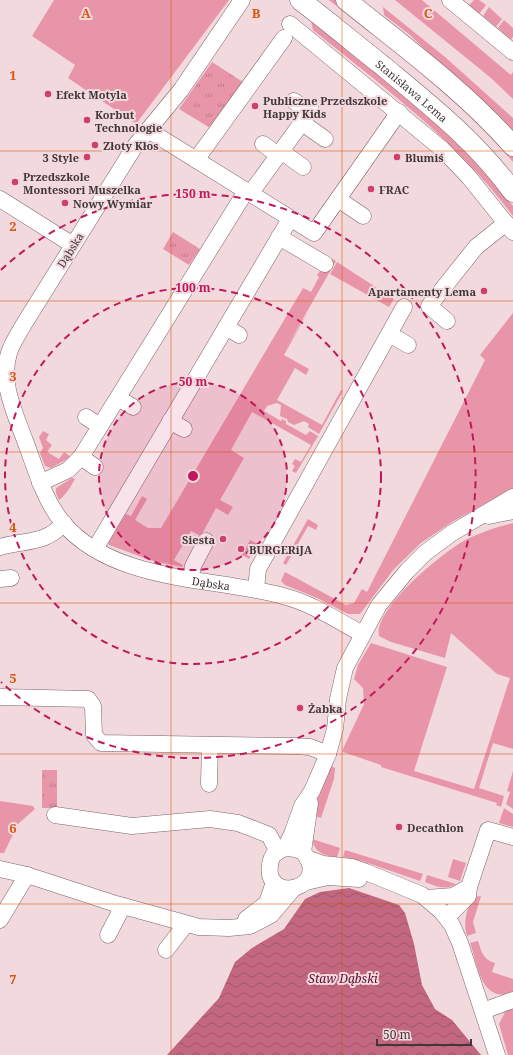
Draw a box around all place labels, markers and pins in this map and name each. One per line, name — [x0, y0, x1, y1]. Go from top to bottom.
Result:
place label: Efekt Motyla — [56, 87, 127, 102]
marker: Efekt Motyla — [43, 89, 53, 99]
place label: Publiczne Przedszkole Happy Kids — [263, 93, 387, 121]
marker: Publiczne Przedszkole Happy Kids — [250, 101, 260, 111]
place label: Korbut Technologie — [95, 107, 162, 135]
marker: Korbut Technologie — [82, 115, 92, 125]
place label: Złoty Kłos — [103, 138, 159, 153]
marker: Złoty Kłos — [90, 140, 100, 150]
place label: 3 Style — [43, 150, 79, 165]
place label: Blumiś — [405, 150, 444, 165]
marker: 3 Style — [82, 152, 92, 162]
marker: Blumiś — [392, 152, 402, 162]
place label: Przedszkole Montessori Muszelka — [23, 169, 141, 197]
marker: Przedszkole Montessori Muszelka — [10, 177, 20, 187]
place label: FRAC — [379, 182, 409, 197]
marker: FRAC — [366, 184, 376, 194]
place label: Nowy Wymiar — [73, 196, 152, 211]
marker: Nowy Wymiar — [60, 198, 70, 208]
place label: Apartamenty Lema — [368, 284, 476, 299]
marker: Apartamenty Lema — [479, 286, 489, 296]
centre of rings — [186, 469, 200, 483]
place label: Siesta — [182, 532, 215, 547]
marker: Siesta — [218, 534, 228, 544]
place label: BURGERiJA — [249, 542, 313, 557]
marker: BURGERiJA — [236, 544, 246, 554]
place label: Żabka — [308, 701, 343, 716]
marker: Żabka — [295, 703, 305, 713]
place label: Decathlon — [407, 820, 465, 835]
marker: Decathlon — [394, 822, 404, 832]

